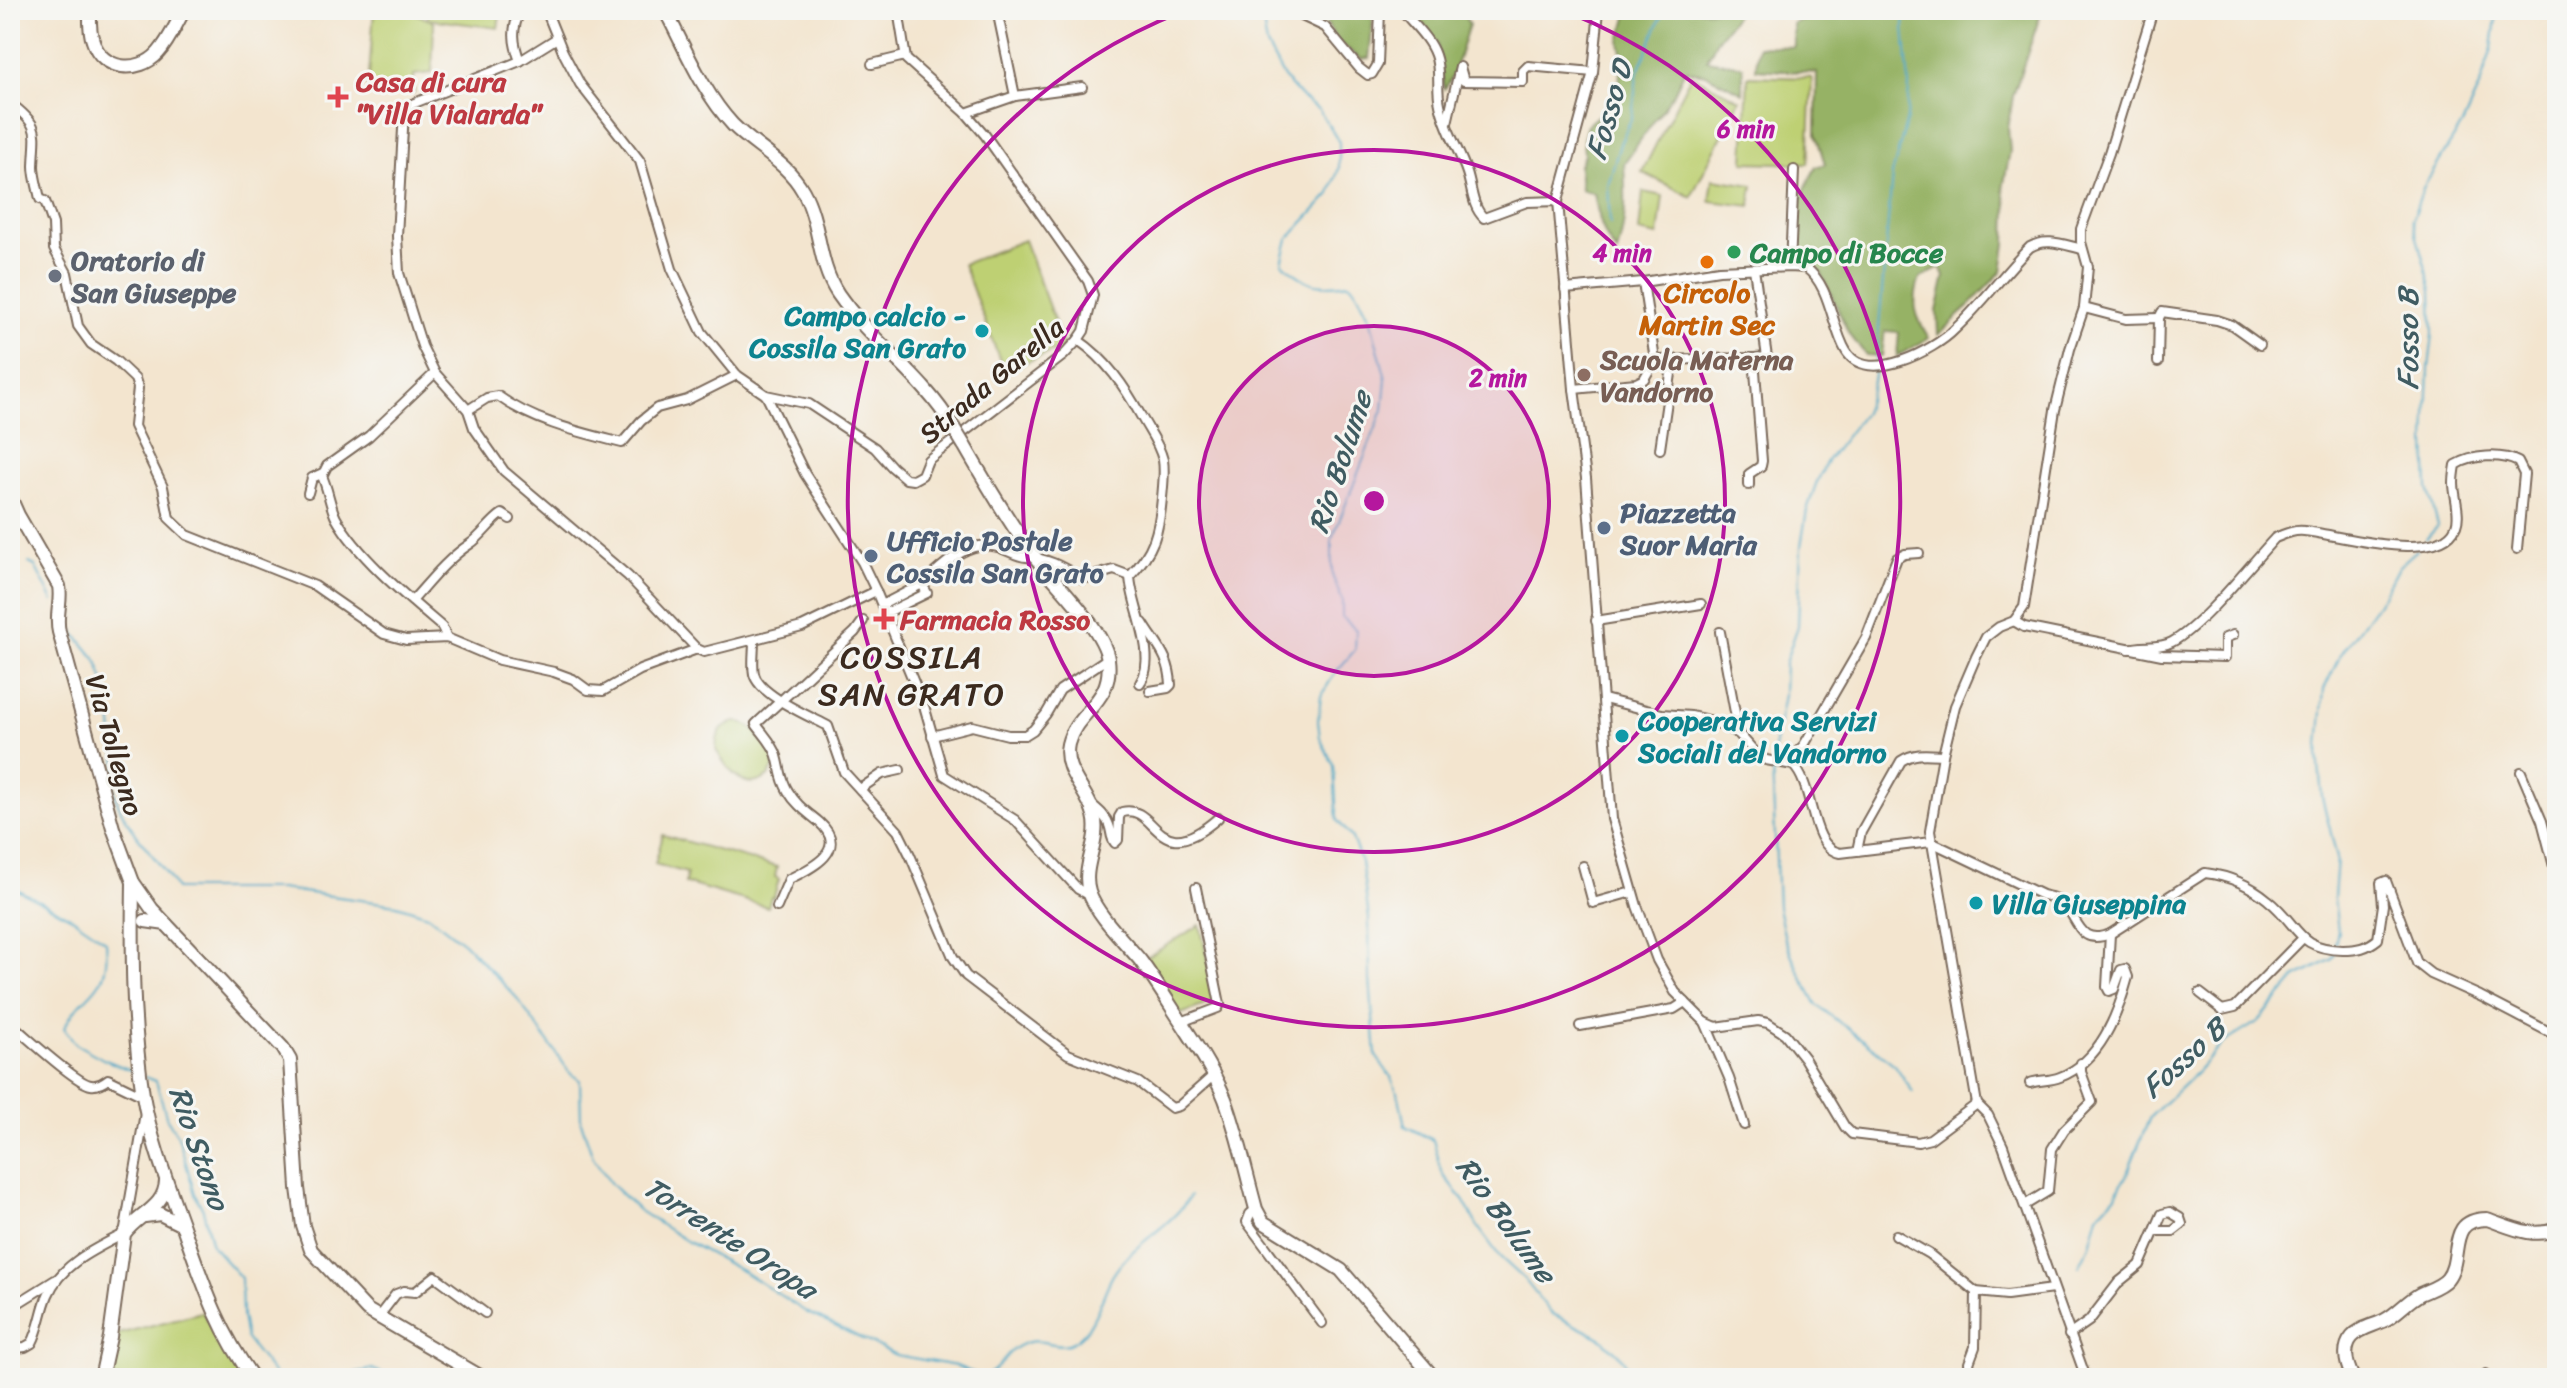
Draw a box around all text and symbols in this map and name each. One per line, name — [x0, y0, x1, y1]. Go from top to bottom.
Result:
water label: Fosso D — [1569, 51, 1650, 166]
place label: Casa di cura "Villa Vialarda" — [355, 57, 544, 138]
marker: Casa di cura "Villa Vialarda" — [327, 86, 349, 108]
text: 6 min — [1716, 108, 1775, 150]
place label: Campo di Bocce — [1749, 228, 1944, 277]
text: 4 min — [1592, 232, 1652, 274]
place label: Oratorio di San Giuseppe — [70, 236, 237, 317]
marker: Campo di Bocce — [1725, 243, 1743, 261]
marker: Circolo Martin Sec — [1698, 253, 1716, 271]
marker: Oratorio di San Giuseppe — [46, 267, 64, 285]
place label: Circolo Martin Sec — [1638, 268, 1776, 349]
water label: Fosso B — [2381, 285, 2435, 390]
place label: Campo calcio - Cossila San Grato — [748, 291, 966, 372]
street label: Strada Garella — [907, 304, 1076, 457]
marker: Campo calcio - Cossila San Grato — [973, 322, 991, 340]
place label: Scuola Materna Vandorno — [1599, 335, 1794, 416]
text: 2 min — [1468, 357, 1527, 399]
marker: Scuola Materna Vandorno — [1575, 366, 1593, 384]
water label: Rio Bolume — [1292, 381, 1389, 540]
centre of rings — [1360, 487, 1388, 515]
place label: Piazzetta Suor Maria — [1619, 488, 1758, 569]
place label: Ufficio Postale Cossila San Grato — [886, 516, 1104, 597]
marker: Piazzetta Suor Maria — [1595, 519, 1613, 537]
marker: Ufficio Postale Cossila San Grato — [862, 547, 880, 565]
place label: Farmacia Rosso — [899, 595, 1090, 644]
marker: Farmacia Rosso — [875, 610, 893, 628]
district label: COSSILA SAN GRATO — [818, 629, 1006, 723]
street label: Via Tollegno — [71, 668, 158, 822]
place label: Cooperativa Servizi Sociali del Vandorno — [1637, 696, 1887, 777]
marker: Cooperativa Servizi Sociali del Vandorno — [1613, 727, 1631, 745]
place label: Villa Giuseppina — [1992, 879, 2186, 928]
marker: Villa Giuseppina — [1967, 894, 1985, 912]
water label: Fosso B — [2128, 1001, 2243, 1112]
water label: Rio Stono — [153, 1079, 246, 1220]
water label: Rio Bolume — [1441, 1145, 1572, 1297]
water label: Torrente Oropa — [632, 1161, 831, 1317]

